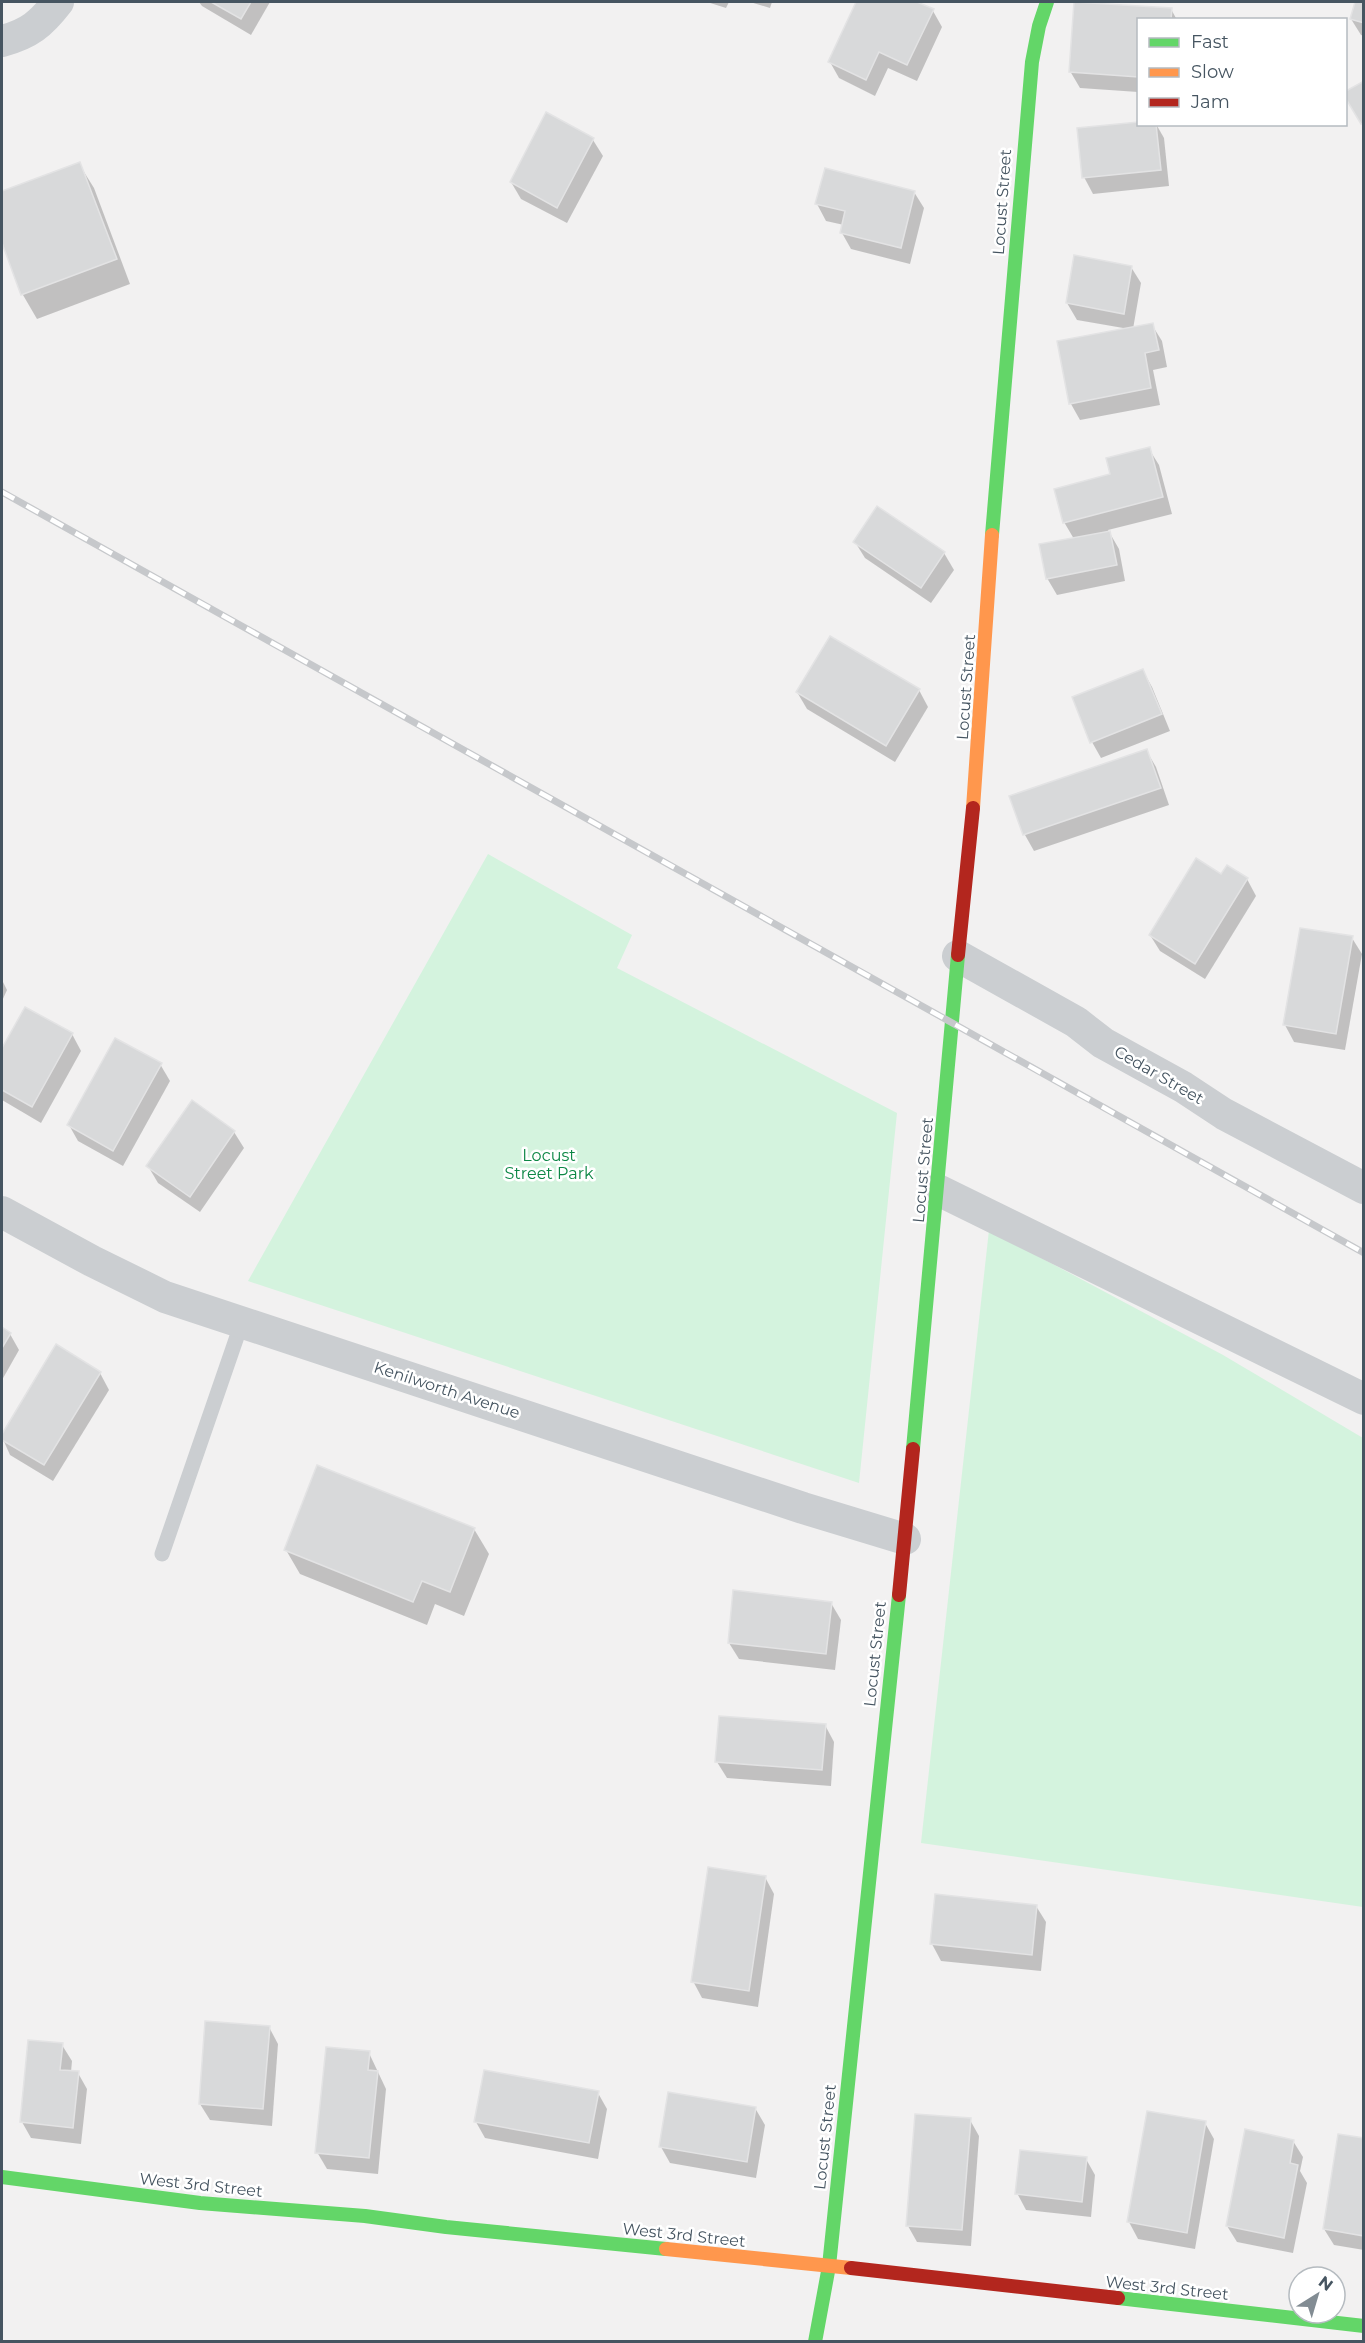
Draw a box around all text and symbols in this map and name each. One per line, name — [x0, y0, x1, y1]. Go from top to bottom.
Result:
legend — [1137, 18, 1347, 126]
text: Fast — [1191, 31, 1229, 53]
text: Slow — [1191, 61, 1234, 83]
text: Jam — [1190, 91, 1230, 113]
street label: Locust Street — [989, 148, 1015, 256]
street label: Locust Street — [953, 633, 979, 741]
street label: Cedar Street — [1111, 1042, 1207, 1108]
street label: Locust Street — [909, 1116, 937, 1224]
park label: Locust Street Park — [504, 1146, 594, 1183]
street label: Kenilworth Avenue — [372, 1357, 522, 1423]
street label: Locust Street — [860, 1600, 890, 1708]
street label: Locust Street — [810, 2083, 840, 2191]
street label: West 3rd Street — [138, 2169, 264, 2201]
street label: West 3rd Street — [621, 2219, 747, 2251]
north arrow — [1287, 2265, 1347, 2325]
street label: West 3rd Street — [1104, 2272, 1230, 2304]
text: N — [1315, 2272, 1337, 2295]

